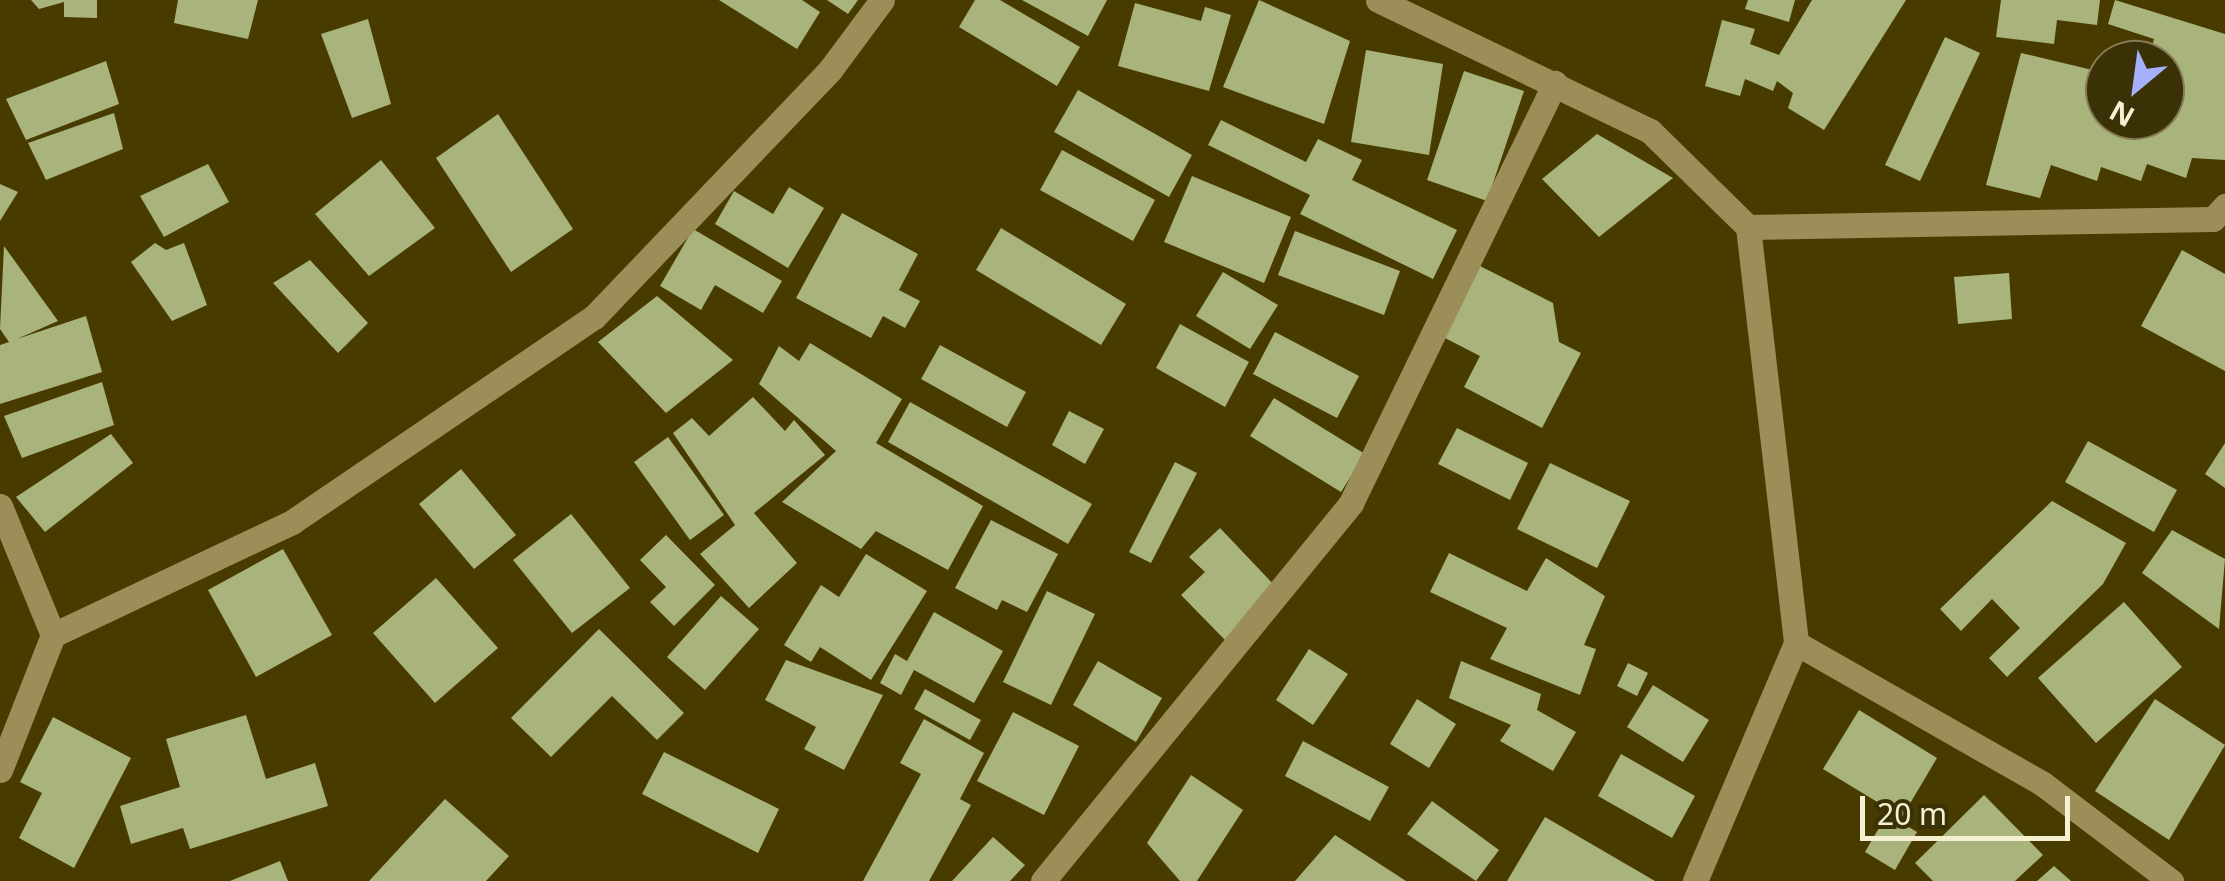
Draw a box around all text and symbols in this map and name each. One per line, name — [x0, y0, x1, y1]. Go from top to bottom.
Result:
north arrow — [2085, 40, 2185, 140]
text: N — [2102, 92, 2141, 137]
scale bar — [1865, 776, 2075, 838]
text: 20 m — [1877, 793, 1947, 834]

